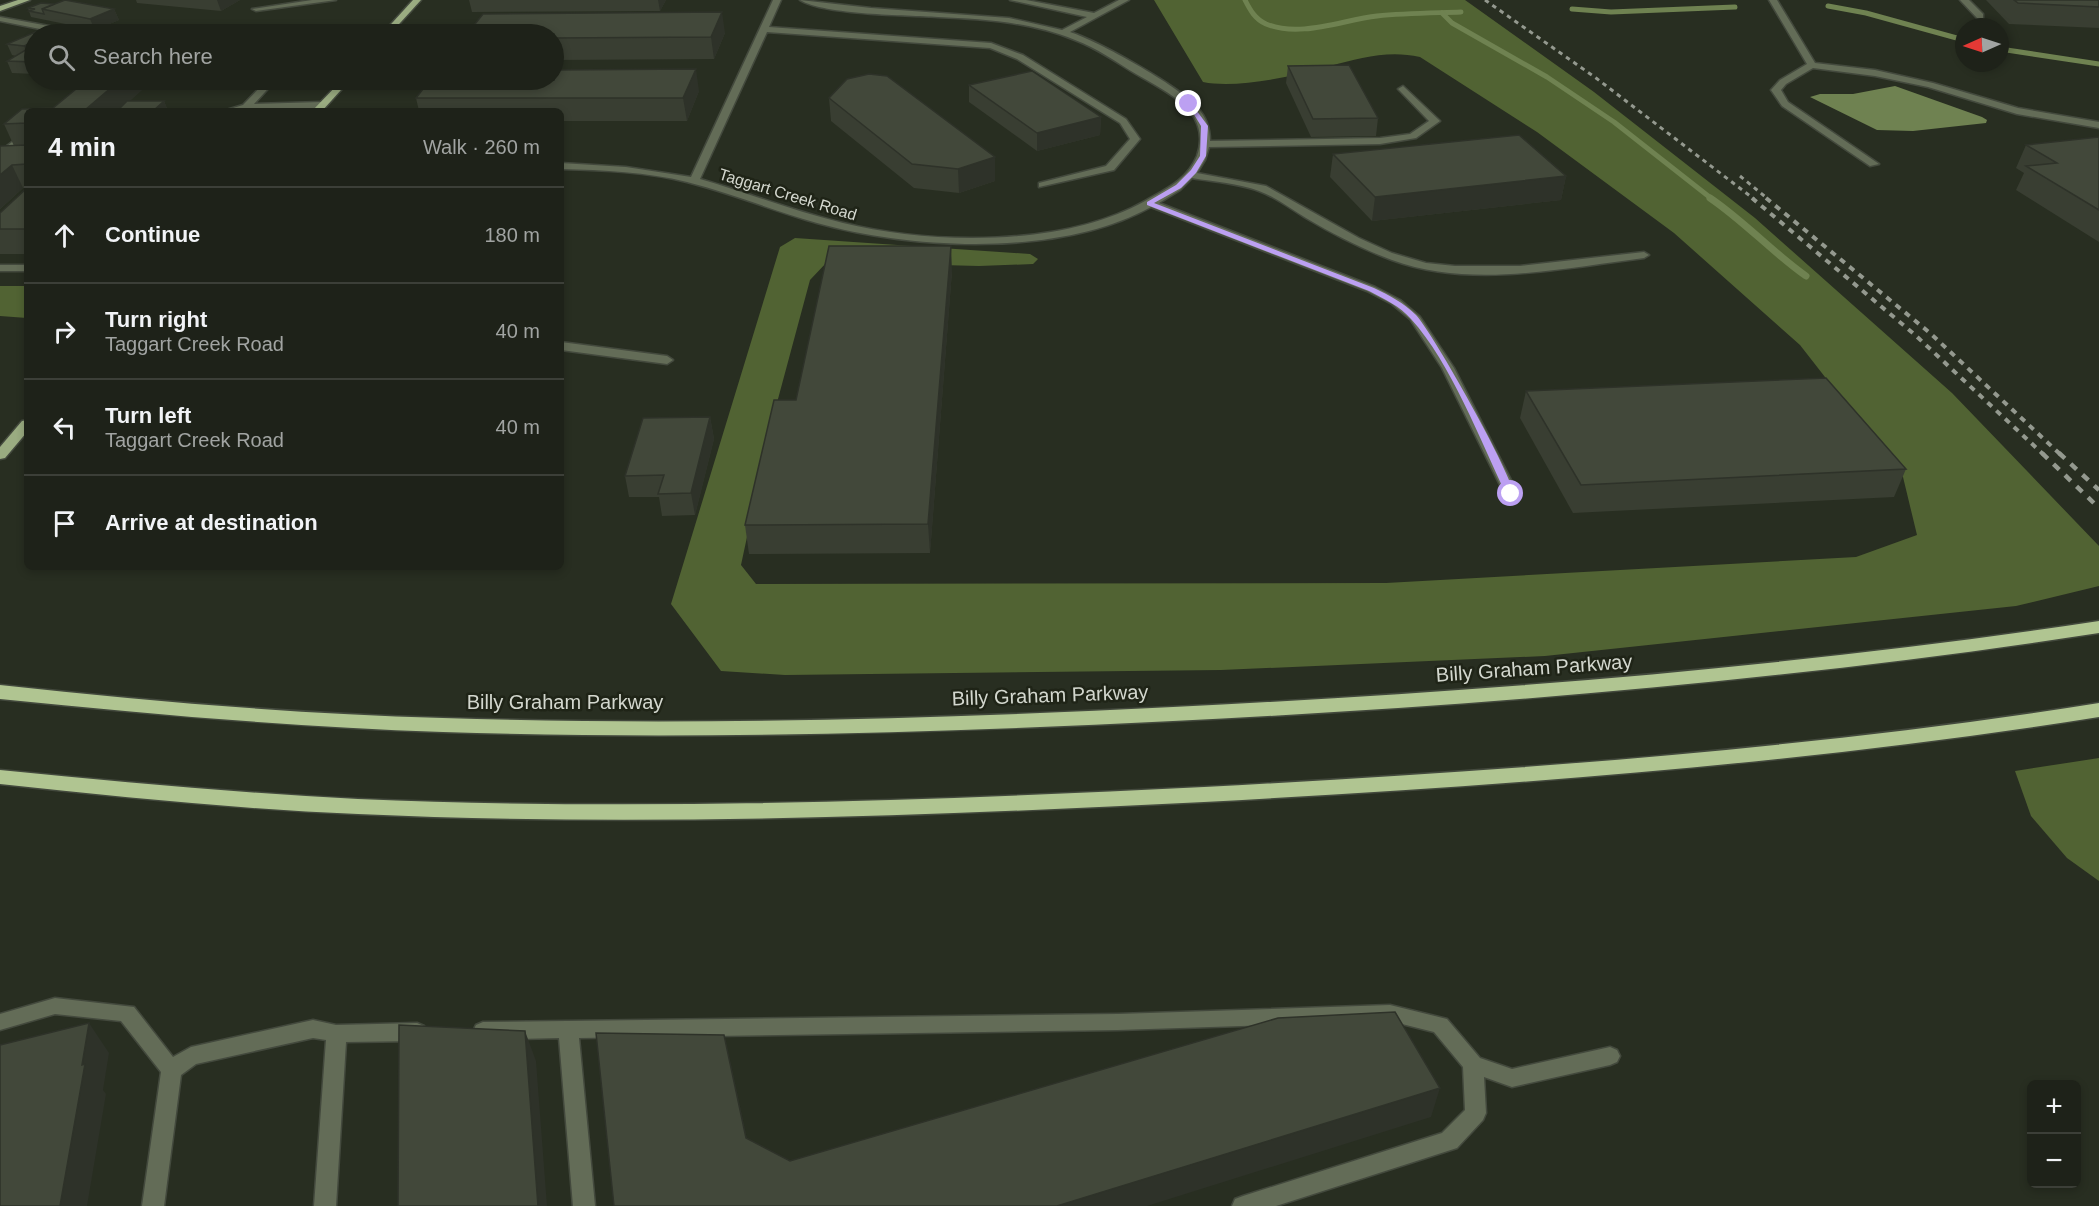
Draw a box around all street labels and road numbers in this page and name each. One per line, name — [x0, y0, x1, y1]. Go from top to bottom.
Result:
street label: Taggart Creek Road — [717, 165, 859, 224]
street label: Billy Graham Parkway — [1435, 650, 1633, 686]
street label: Billy Graham Parkway — [951, 681, 1149, 709]
street label: Billy Graham Parkway — [467, 691, 663, 713]

